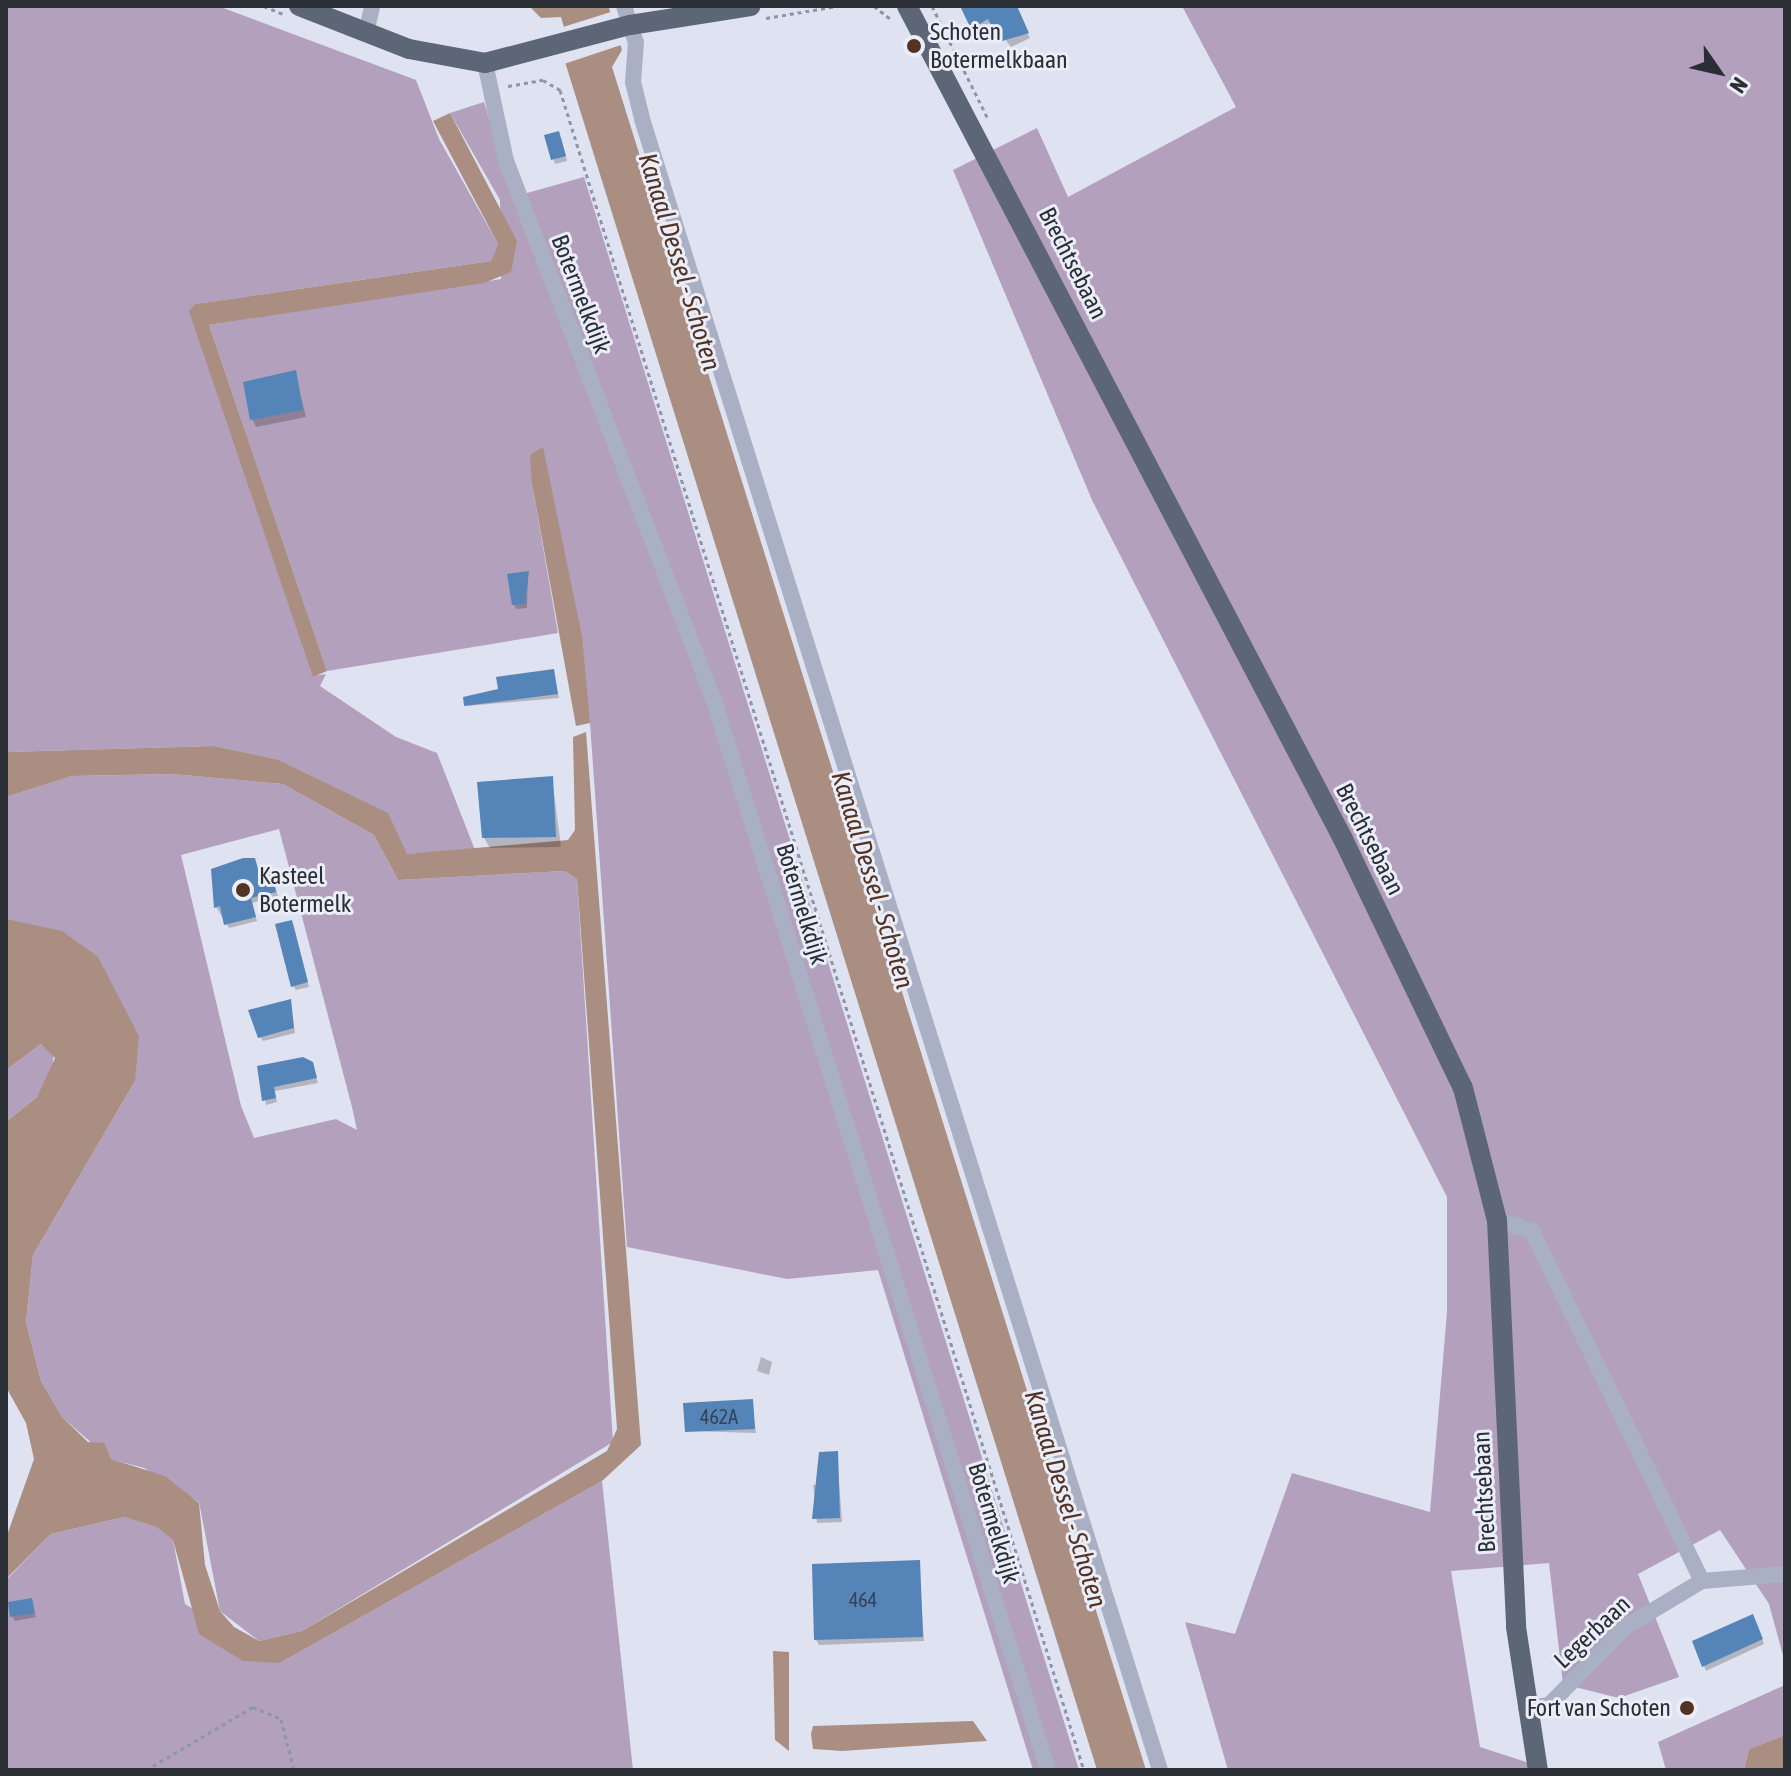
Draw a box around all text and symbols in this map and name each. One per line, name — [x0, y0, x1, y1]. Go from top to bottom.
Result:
place label: Schoten Botermelkbaan — [930, 18, 1068, 74]
north arrow — [1679, 32, 1759, 112]
marker: Schoten Botermelkbaan — [905, 37, 923, 55]
text: N — [1724, 73, 1753, 98]
water label: Kanaal Dessel - Schoten — [631, 150, 727, 374]
street label: Brechtsebaan — [1033, 202, 1113, 324]
street label: Botermelkdijk — [545, 231, 617, 357]
water label: Kanaal Dessel - Schoten — [824, 768, 920, 992]
street label: Brechtsebaan — [1330, 778, 1410, 900]
street label: Botermelkdijk — [770, 840, 834, 968]
place label: Kasteel Botermelk — [259, 862, 351, 918]
marker: Kasteel Botermelk — [234, 881, 252, 899]
water label: Kanaal Dessel - Schoten — [1017, 1387, 1113, 1611]
house number: 462A — [700, 1404, 738, 1428]
street label: Brechtsebaan — [1466, 1431, 1502, 1553]
street label: Botermelkdijk — [962, 1459, 1026, 1587]
house number: 464 — [849, 1587, 877, 1611]
street label: Legerbaan — [1548, 1590, 1636, 1674]
place label: Fort van Schoten — [1527, 1694, 1671, 1722]
marker: Fort van Schoten — [1678, 1699, 1696, 1717]

